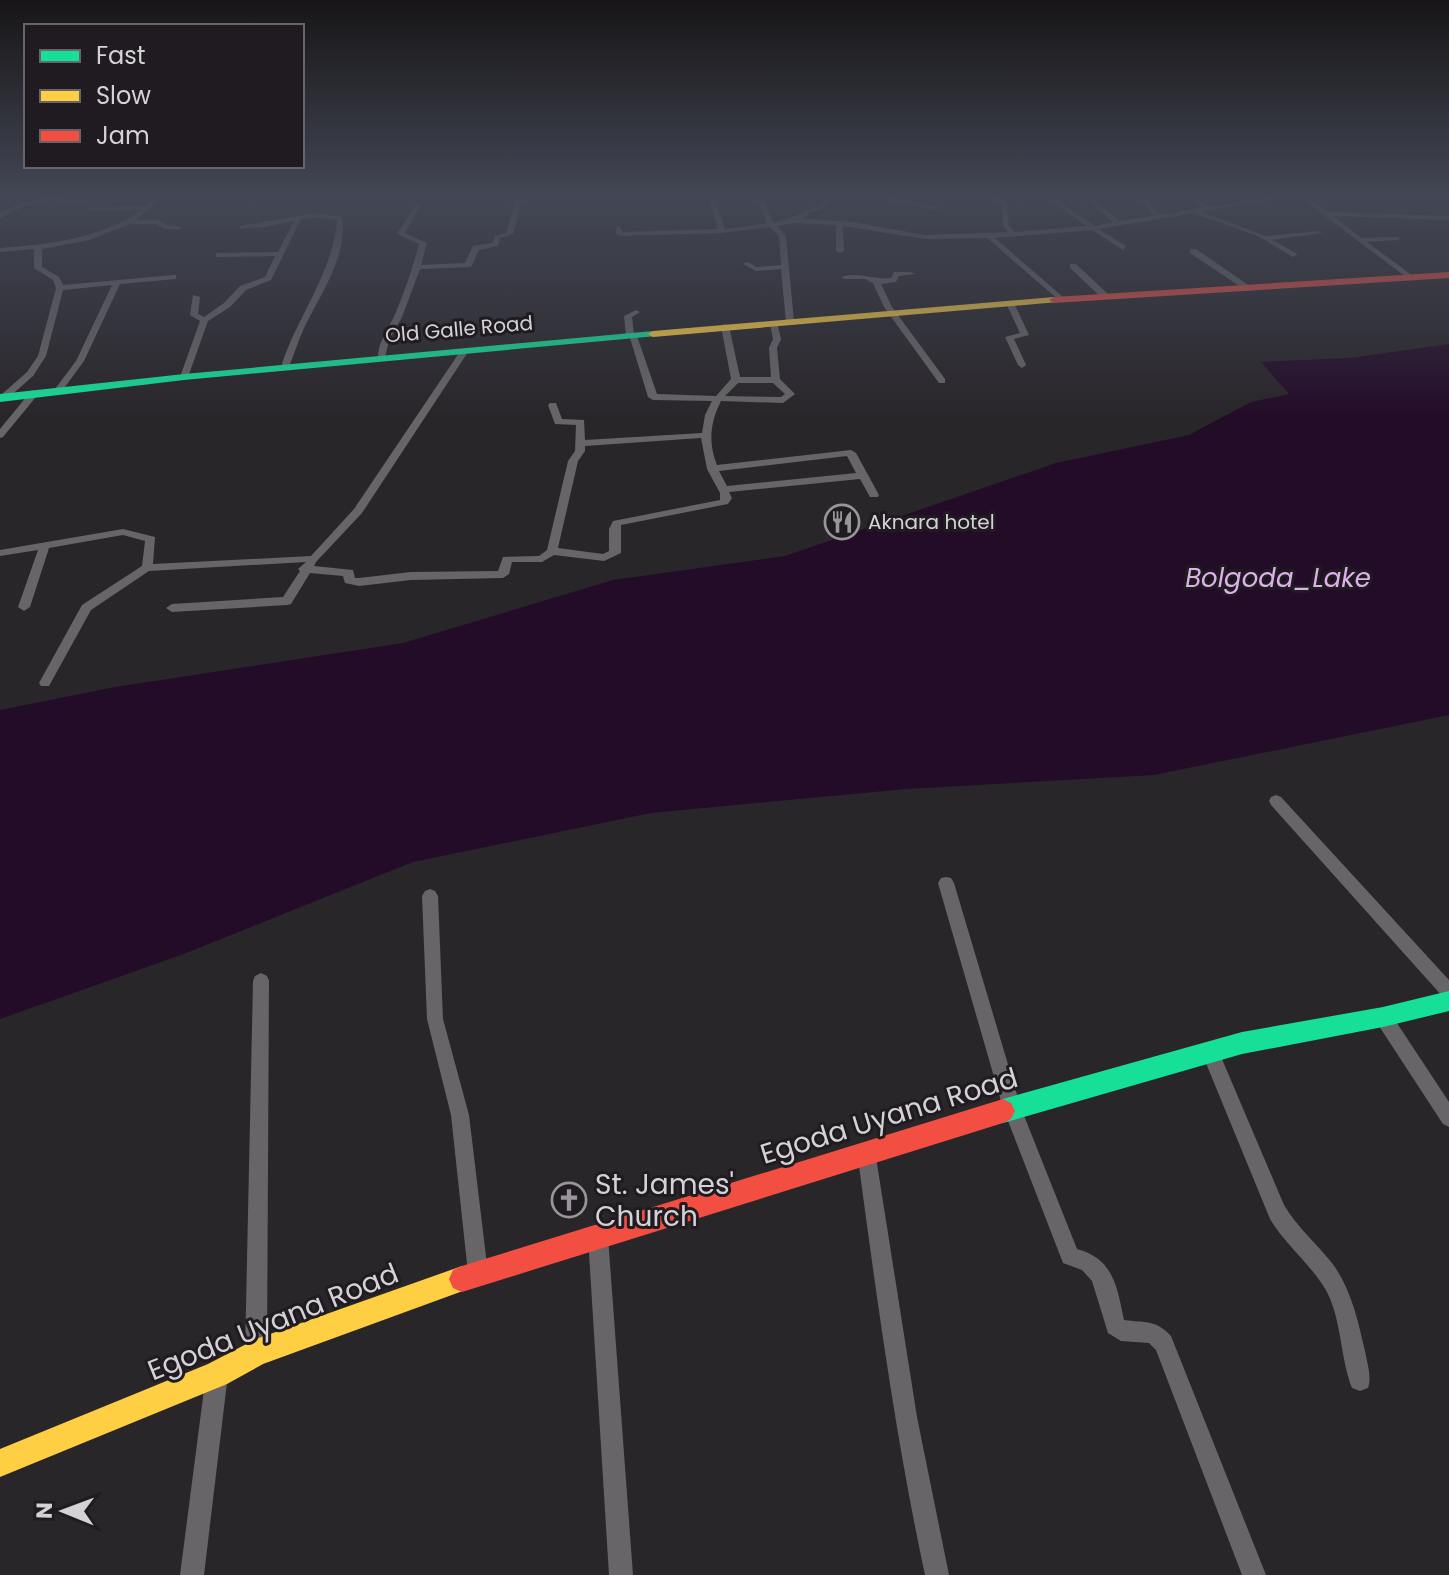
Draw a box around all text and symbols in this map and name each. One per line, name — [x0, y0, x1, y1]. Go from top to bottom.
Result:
legend — [24, 24, 304, 168]
text: Fast — [96, 39, 146, 72]
text: Slow — [96, 79, 151, 112]
text: Jam — [96, 119, 150, 152]
street label: Old Galle Road — [384, 309, 534, 349]
restaurant icon: Aknara hotel — [823, 503, 861, 541]
place label: Aknara hotel — [868, 508, 995, 536]
water label: Bolgoda_Lake — [1185, 560, 1371, 596]
street label: Egoda Uyana Road — [756, 1058, 1022, 1174]
place label: St. James' Church — [595, 1165, 734, 1236]
church icon: St. James' Church — [550, 1181, 588, 1219]
street label: Egoda Uyana Road — [142, 1254, 404, 1390]
north arrow — [24, 1471, 104, 1551]
text: N — [29, 1502, 60, 1519]

